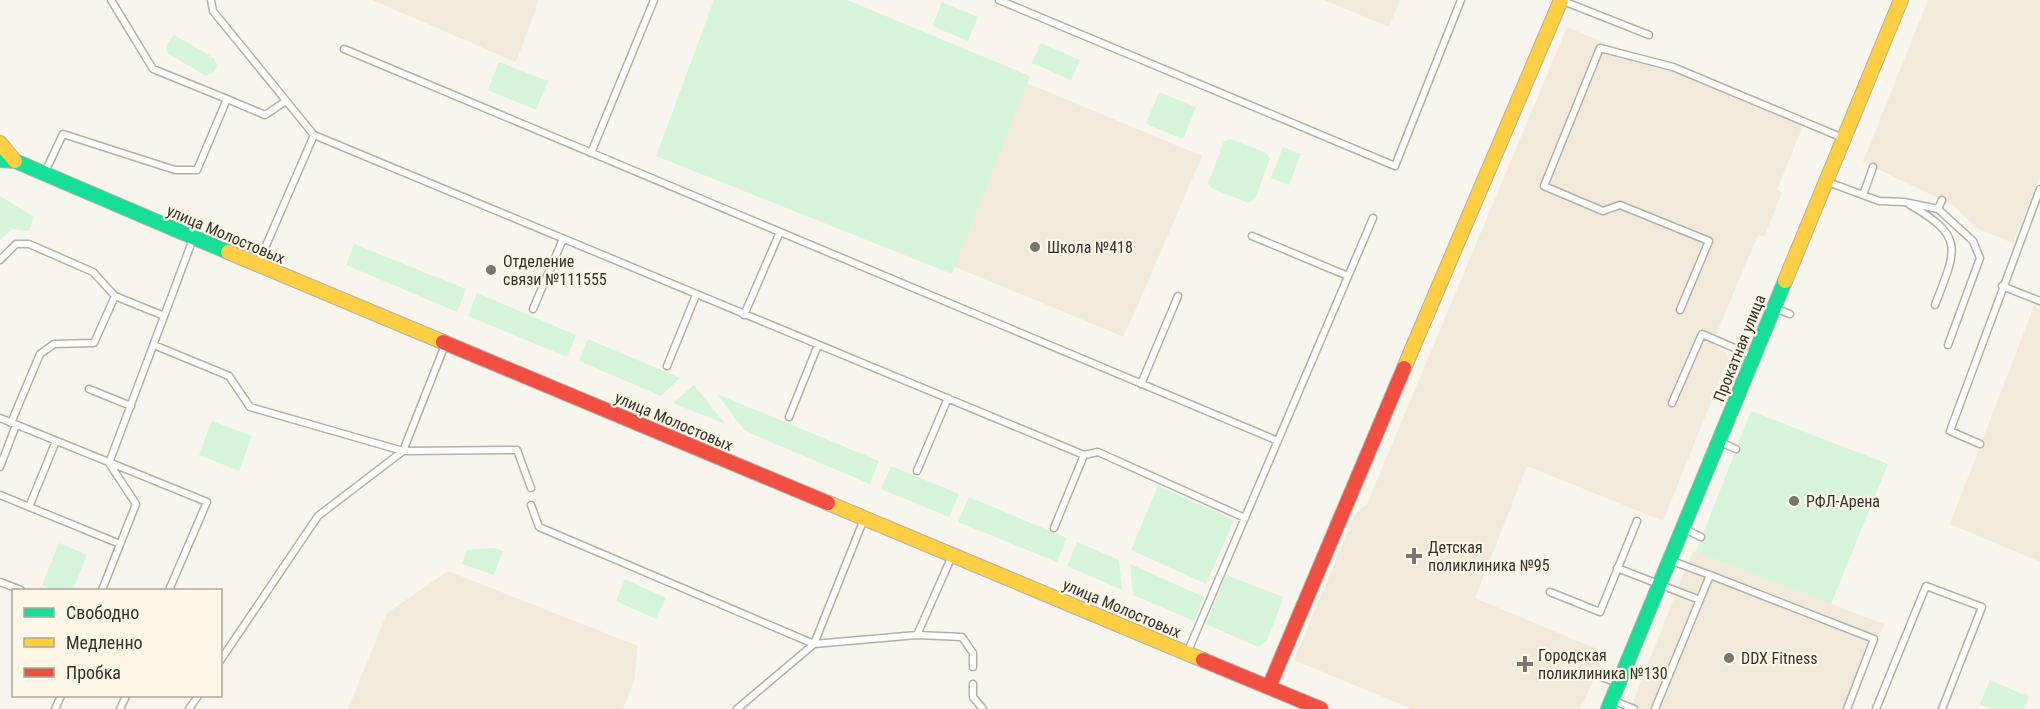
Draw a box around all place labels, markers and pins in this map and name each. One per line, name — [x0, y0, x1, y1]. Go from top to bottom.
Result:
place label: Школа №418 — [1047, 238, 1133, 257]
marker: Школа №418 — [1028, 240, 1042, 254]
place label: Отделение связи №111555 — [503, 252, 607, 289]
marker: Отделение связи №111555 — [484, 263, 498, 277]
place label: РФЛ-Арена — [1806, 492, 1880, 511]
marker: РФЛ-Арена — [1787, 494, 1801, 508]
place label: Детская поликлиника №95 — [1428, 538, 1550, 575]
marker: Детская поликлиника №95 — [1405, 547, 1423, 565]
place label: Городская поликлиника №130 — [1538, 646, 1668, 683]
place label: DDX Fitness — [1741, 649, 1818, 668]
marker: DDX Fitness — [1722, 651, 1736, 665]
marker: Городская поликлиника №130 — [1516, 655, 1534, 673]

